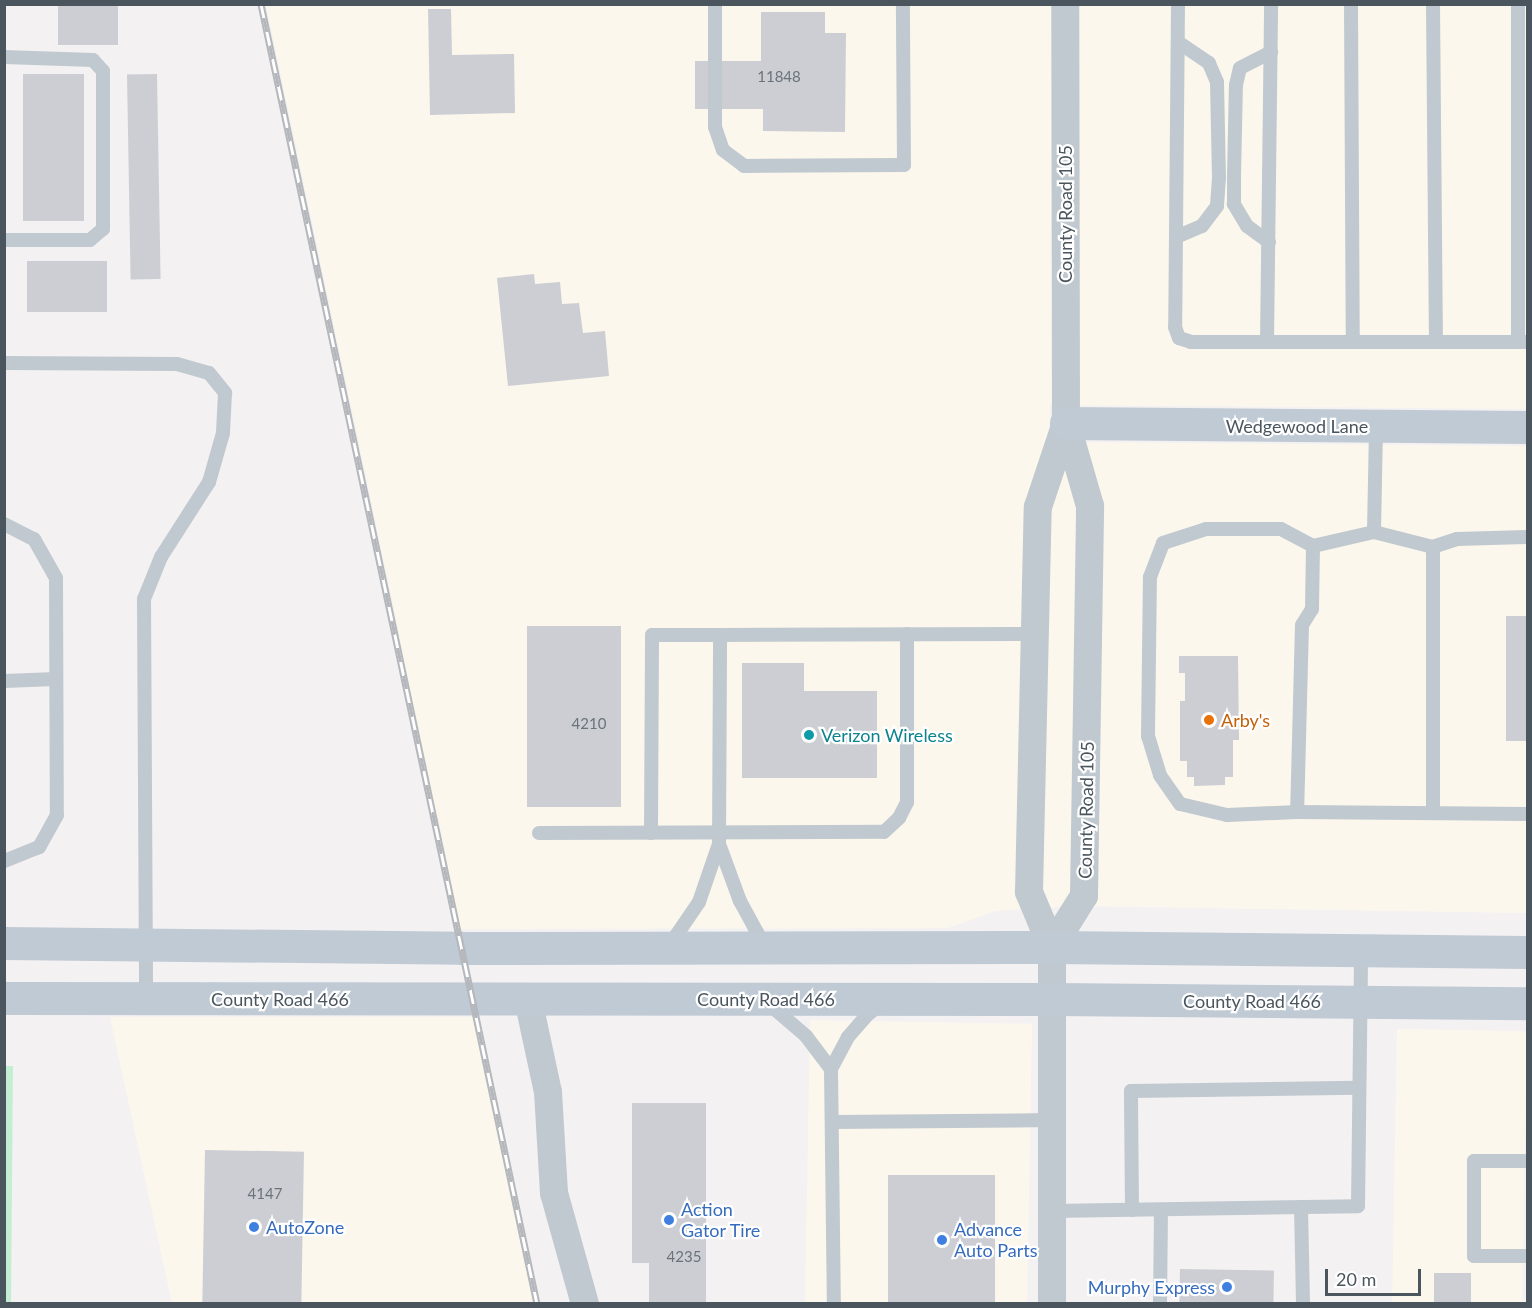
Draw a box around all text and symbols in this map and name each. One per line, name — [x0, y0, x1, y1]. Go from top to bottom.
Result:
house number: 11848 — [757, 68, 801, 86]
street label: County Road 105 — [1054, 145, 1076, 283]
street label: Wedgewood Lane — [1226, 415, 1368, 437]
place label: Arby's — [1221, 709, 1270, 731]
marker: Arby's — [1202, 713, 1216, 727]
house number: 4210 — [572, 715, 606, 733]
place label: Verizon Wireless — [821, 724, 953, 746]
marker: Verizon Wireless — [802, 728, 816, 742]
street label: County Road 105 — [1074, 741, 1098, 879]
street label: County Road 466 — [211, 988, 349, 1010]
street label: County Road 466 — [697, 988, 835, 1010]
street label: County Road 466 — [1183, 990, 1321, 1012]
house number: 4147 — [248, 1185, 282, 1203]
place label: Action Gator Tire — [681, 1199, 761, 1242]
marker: Action Gator Tire — [662, 1213, 676, 1227]
place label: AutoZone — [266, 1216, 344, 1238]
place label: Advance Auto Parts — [954, 1219, 1037, 1262]
marker: AutoZone — [247, 1220, 261, 1234]
marker: Advance Auto Parts — [935, 1233, 949, 1247]
house number: 4235 — [667, 1248, 701, 1266]
scale bar — [1328, 1257, 1424, 1295]
text: 20 m — [1336, 1268, 1376, 1290]
place label: Murphy Express — [1087, 1276, 1215, 1298]
marker: Murphy Express — [1220, 1280, 1234, 1294]

